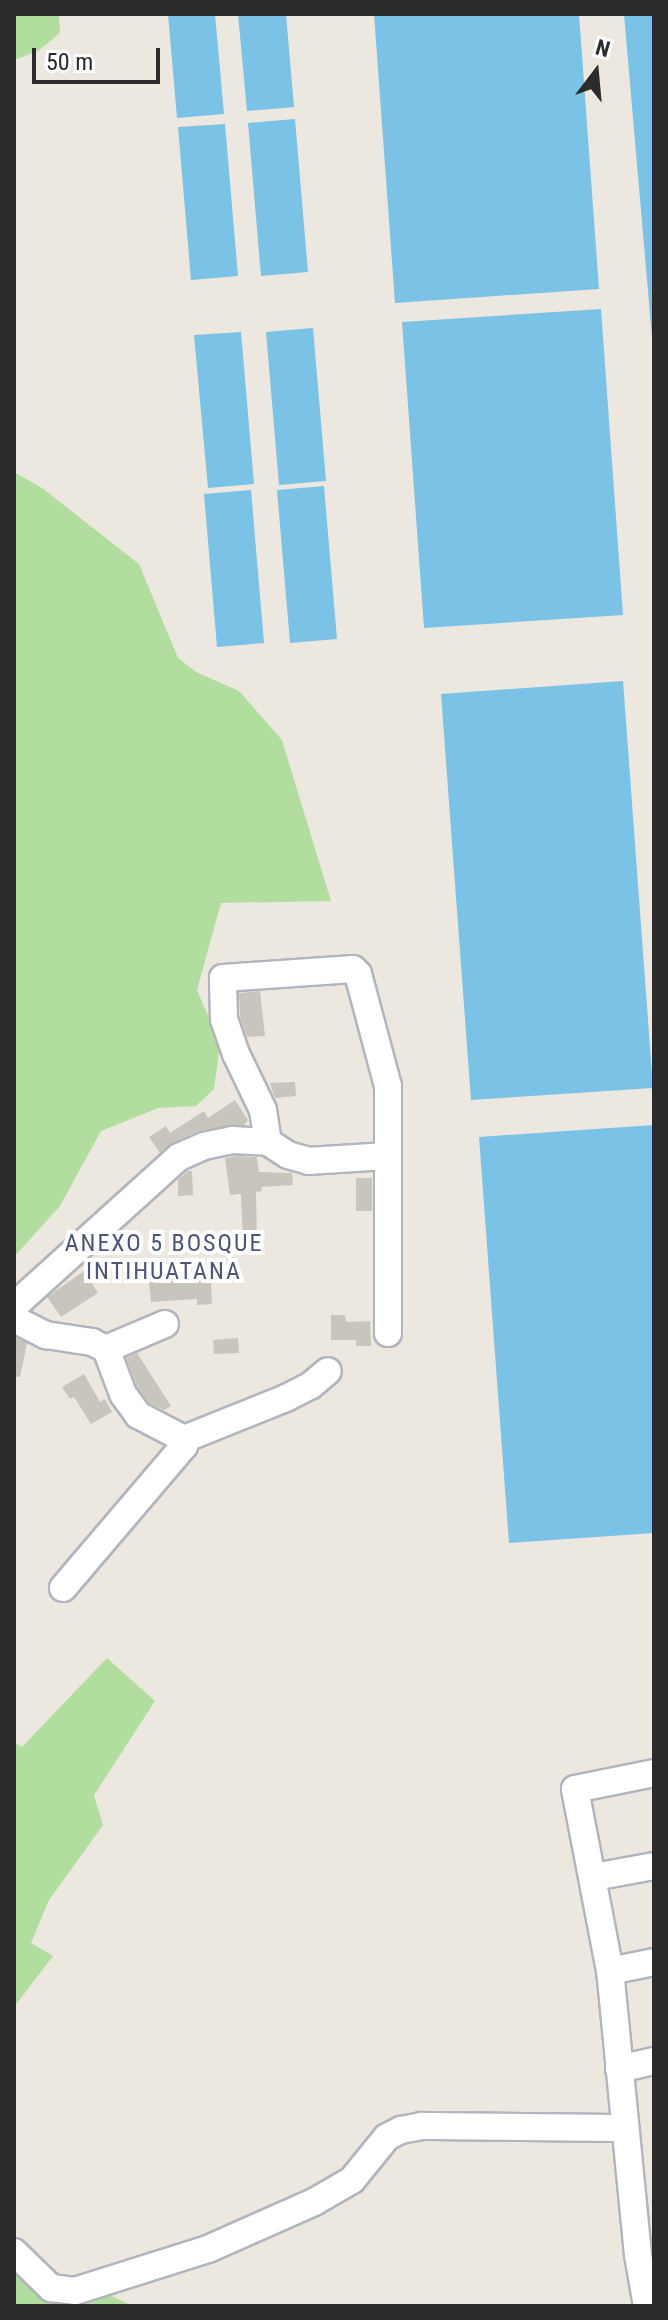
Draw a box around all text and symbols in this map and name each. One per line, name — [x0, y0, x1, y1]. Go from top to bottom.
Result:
scale bar — [36, 32, 164, 82]
north arrow — [556, 32, 636, 112]
text: N — [593, 35, 613, 62]
text: 50 m — [46, 48, 93, 76]
district label: ANEXO 5 BOSQUE INTIHUATANA — [65, 1230, 263, 1286]

